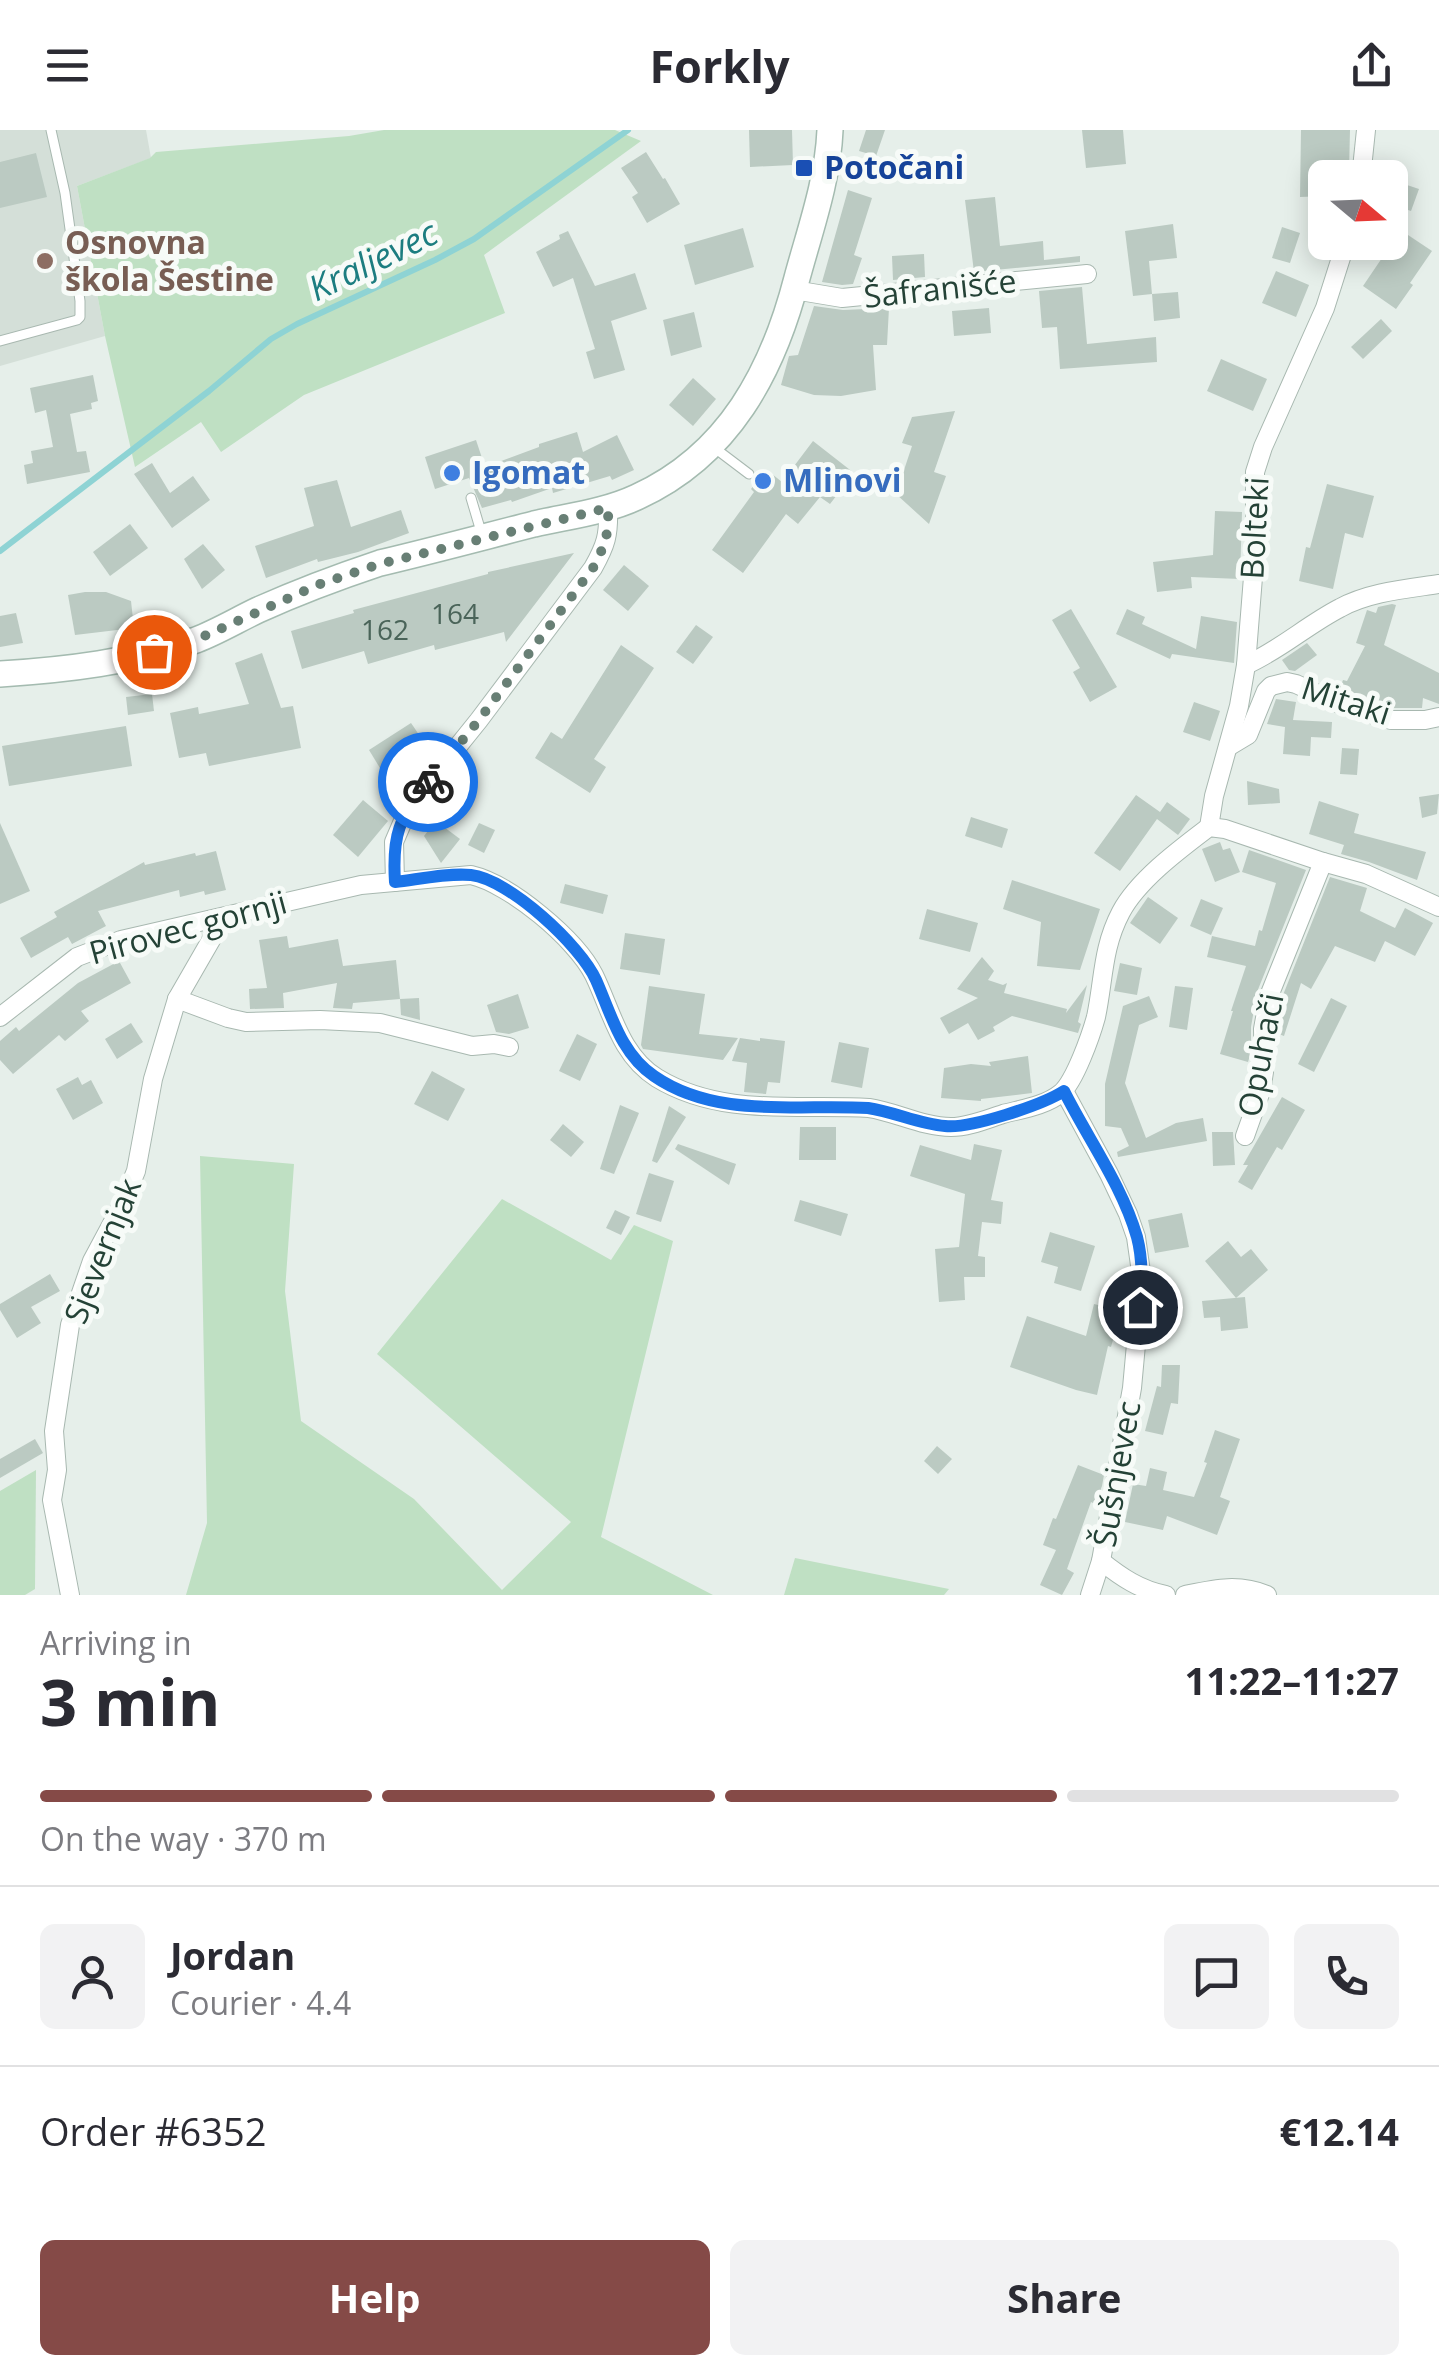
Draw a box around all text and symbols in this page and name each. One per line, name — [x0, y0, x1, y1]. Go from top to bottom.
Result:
text: Forkly — [649, 35, 790, 96]
icon: menu — [40, 38, 95, 93]
icon: share — [1344, 38, 1399, 93]
place label: Potočani — [824, 145, 964, 188]
marker: Potočani — [793, 157, 815, 179]
north arrow — [1308, 160, 1408, 260]
map controls — [1308, 160, 1408, 260]
water label: Kraljevec — [300, 208, 446, 311]
place label: Osnovna škola Šestine — [65, 220, 274, 300]
marker: Osnovna škola Šestine — [34, 250, 56, 272]
street label: Šafranišće — [861, 258, 1018, 317]
place label: Igomat — [472, 450, 585, 493]
place label: Mlinovi — [783, 458, 902, 501]
marker: Igomat — [441, 462, 463, 484]
marker: Mlinovi — [752, 470, 774, 492]
street label: Bolteki — [1229, 476, 1278, 580]
house number: 164 — [431, 594, 479, 632]
pin — [112, 610, 197, 695]
house number: 162 — [361, 610, 409, 648]
icon: bag — [127, 625, 182, 680]
street label: Mitaki — [1297, 665, 1396, 734]
courier — [378, 732, 478, 832]
icon: bike — [401, 755, 456, 810]
street label: Pirovec gornji — [84, 880, 291, 974]
street label: Opuhači — [1227, 989, 1293, 1120]
street label: Sjevernjak — [53, 1171, 150, 1329]
pin — [1098, 1265, 1183, 1350]
icon: home — [1113, 1280, 1168, 1335]
street label: Šušnjevec — [1082, 1397, 1149, 1550]
text: Arriving in — [40, 1621, 192, 1664]
text: 11:22–11:27 — [1185, 1654, 1399, 1706]
text: 3 min — [40, 1657, 220, 1745]
text: On the way · 370 m — [40, 1817, 327, 1860]
button: person — [40, 1924, 145, 2029]
button: chat — [1164, 1924, 1269, 2029]
button: phone — [1294, 1924, 1399, 2029]
text: Jordan — [170, 1929, 295, 1981]
text: Courier · 4.4 — [170, 1981, 351, 2024]
text: Order #6352 — [40, 2105, 267, 2157]
text: €12.14 — [1280, 2105, 1399, 2157]
button: Help — [40, 2240, 710, 2355]
button: Share — [730, 2240, 1399, 2355]

